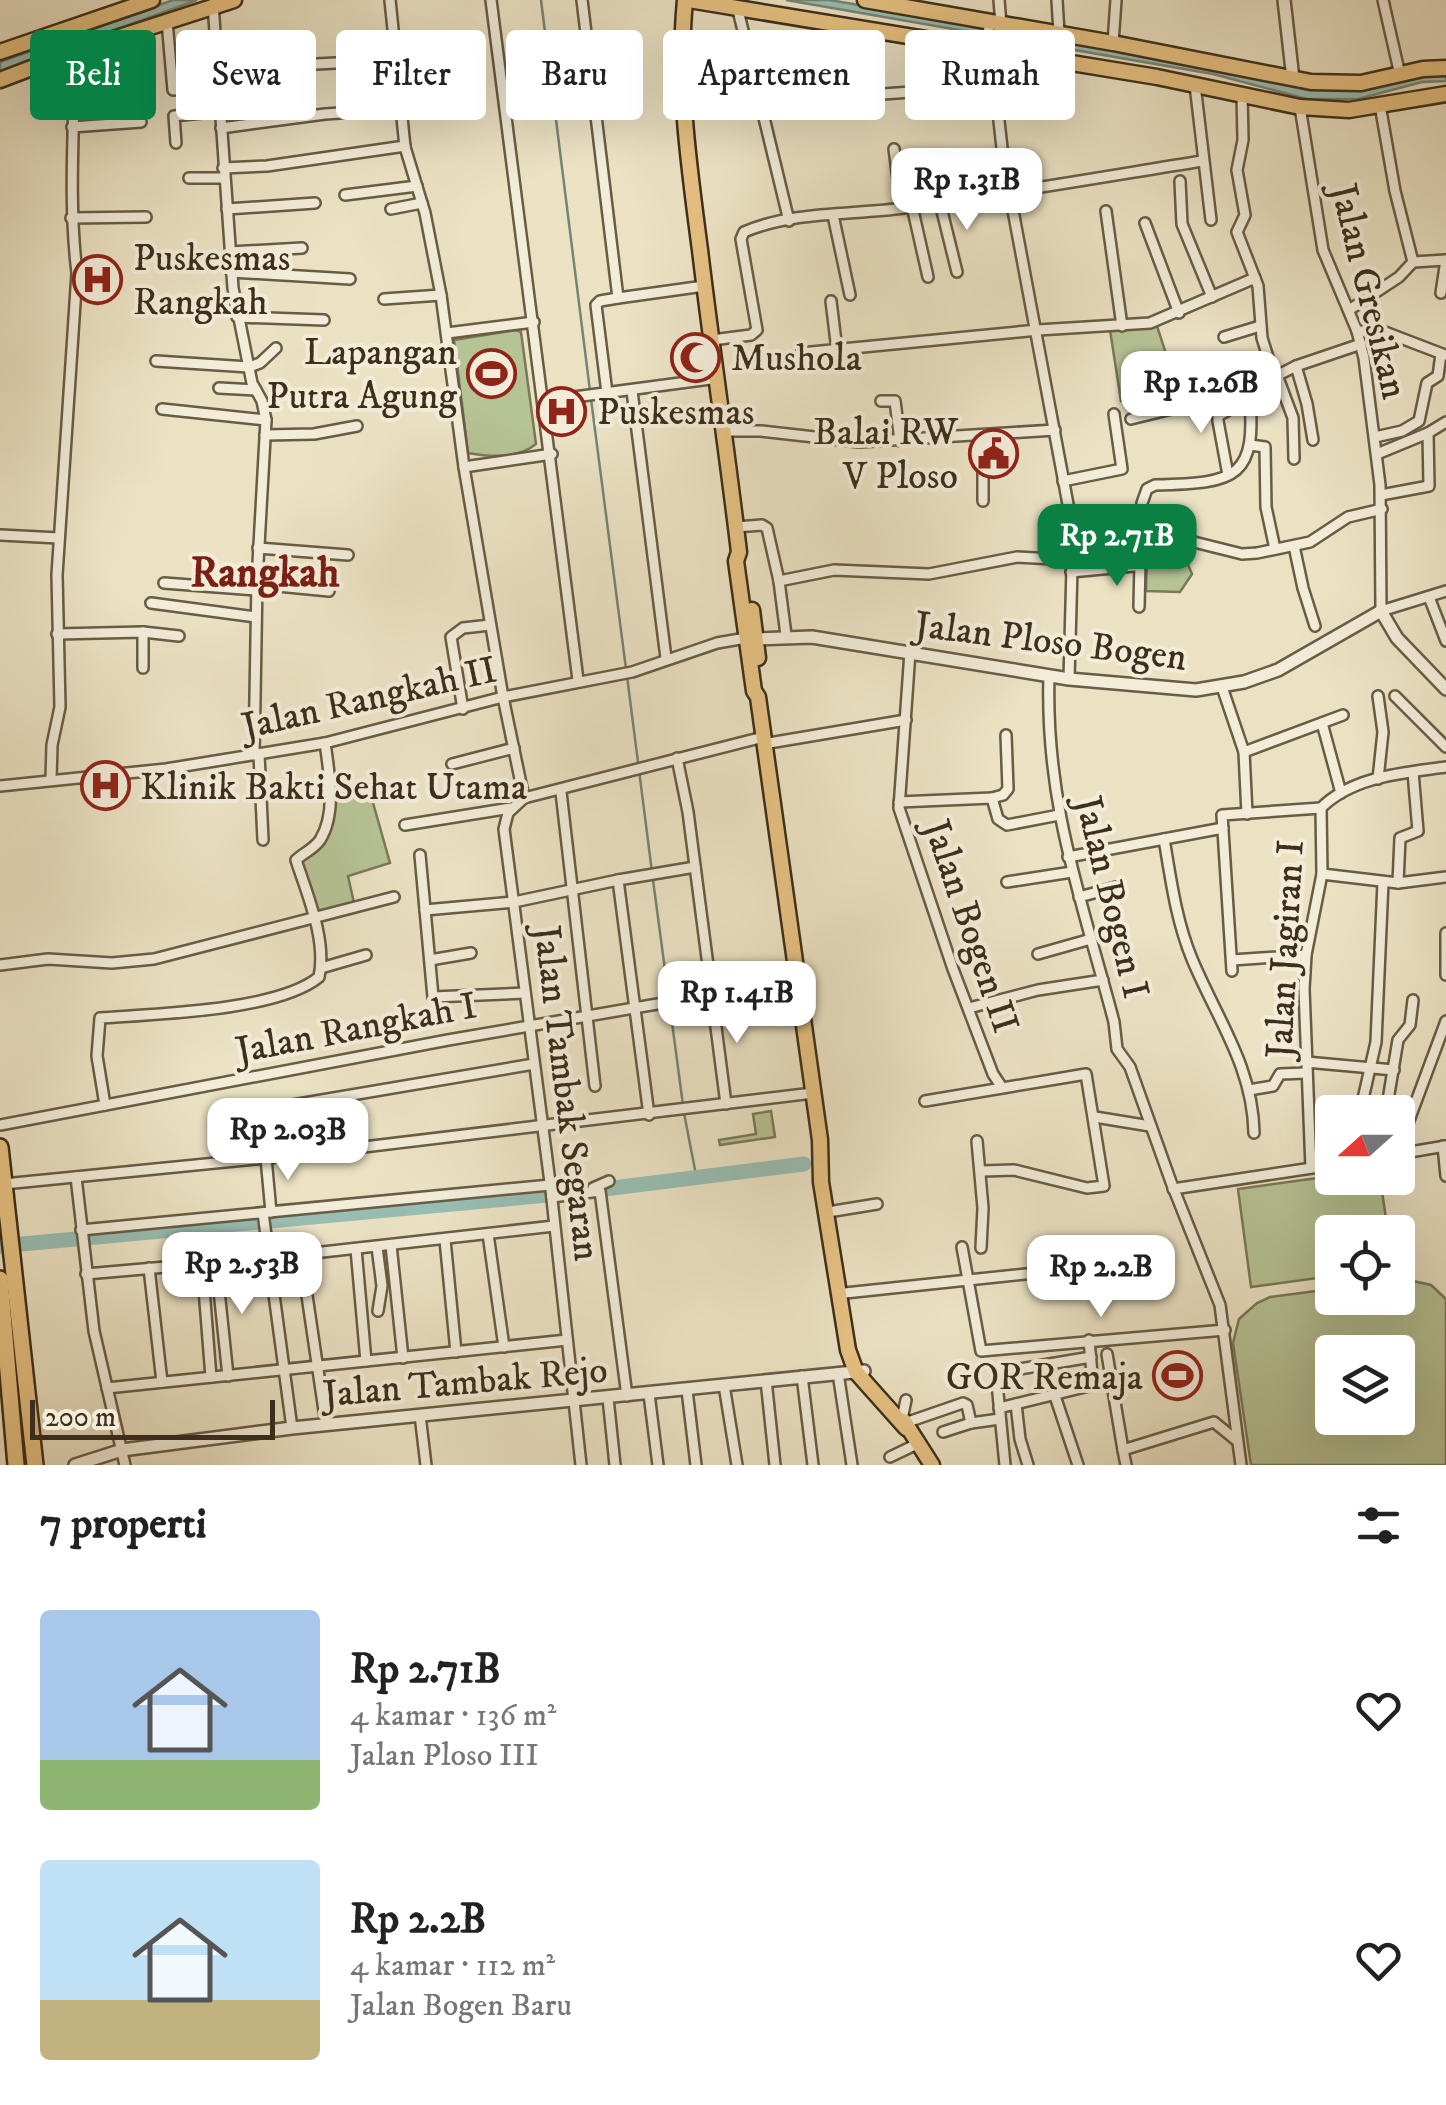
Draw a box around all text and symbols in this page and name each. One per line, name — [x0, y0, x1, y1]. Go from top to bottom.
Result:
chip: Beli — [30, 30, 156, 120]
chip: Sewa — [176, 30, 316, 120]
chip: Filter — [336, 30, 486, 120]
chip: Baru — [506, 30, 643, 120]
chip: Apartemen — [663, 30, 885, 120]
chip: Rumah — [905, 30, 1075, 120]
pin: Rp 1.31B — [864, 148, 1070, 233]
text: Rp 1.31B — [913, 160, 1021, 200]
street label: Jalan Gresikan — [1317, 176, 1418, 404]
place label: Puskesmas Rangkah — [133, 235, 290, 327]
hospital icon: Puskesmas Rangkah — [72, 253, 124, 305]
place label: Lapangan Putra Agung — [267, 329, 457, 421]
mosque icon: Mushola — [670, 331, 722, 383]
place label: Mushola — [731, 335, 862, 383]
sports icon: Lapangan Putra Agung — [466, 347, 518, 399]
pin: Rp 1.26B — [1098, 351, 1304, 436]
text: Rp 1.26B — [1143, 363, 1259, 403]
hospital icon: Puskesmas — [536, 385, 588, 437]
place label: Puskesmas — [597, 389, 754, 437]
place label: Balai RW V Ploso — [813, 409, 959, 501]
public building icon: Balai RW V Ploso — [967, 427, 1019, 479]
pin: Rp 2.71B — [1014, 504, 1220, 589]
text: Rp 2.71B — [1060, 516, 1174, 556]
district label: Rangkah — [191, 548, 340, 600]
street label: Jalan Ploso Bogen — [909, 601, 1190, 682]
street label: Jalan Rangkah II — [234, 646, 502, 752]
hospital icon: Klinik Bakti Sehat Utama — [79, 760, 131, 812]
place label: Klinik Bakti Sehat Utama — [140, 764, 527, 812]
street label: Jalan Bogen I — [1062, 789, 1159, 1003]
street label: Jalan Bogen II — [910, 811, 1029, 1039]
street label: Jalan Jagiran I — [1256, 839, 1316, 1063]
street label: Jalan Tambak Segaran — [521, 920, 610, 1264]
pin: Rp 1.41B — [634, 961, 840, 1046]
text: Rp 1.41B — [680, 973, 794, 1013]
street label: Jalan Rangkah I — [229, 982, 481, 1076]
north arrow — [1315, 1095, 1415, 1195]
map controls — [1315, 1095, 1415, 1435]
pin: Rp 2.03B — [185, 1098, 391, 1183]
text: Rp 2.03B — [229, 1110, 347, 1150]
button: locate — [1315, 1215, 1415, 1315]
pin: Rp 2.53B — [139, 1232, 345, 1317]
pin: Rp 2.2B — [1009, 1235, 1193, 1320]
text: Rp 2.53B — [184, 1244, 300, 1284]
text: Rp 2.2B — [1049, 1247, 1153, 1287]
button: layers — [1315, 1335, 1415, 1435]
street label: Jalan Tambak Rejo — [318, 1347, 609, 1420]
sports icon: GOR Remaja — [1152, 1350, 1204, 1402]
place label: GOR Remaja — [946, 1354, 1143, 1402]
scale bar — [30, 1395, 275, 1440]
text: 200 m — [45, 1400, 116, 1435]
icon: filters — [1351, 1498, 1406, 1553]
text: 7 properti — [40, 1499, 206, 1551]
text: Rp 2.71B — [350, 1644, 501, 1696]
icon: home — [120, 1650, 240, 1770]
icon: heart — [1351, 1683, 1406, 1738]
text: 4 kamar · 136 m² — [350, 1696, 556, 1736]
text: Jalan Ploso III — [350, 1736, 539, 1776]
text: Rp 2.2B — [350, 1894, 486, 1946]
icon: home — [120, 1900, 240, 2020]
icon: heart — [1351, 1933, 1406, 1988]
text: 4 kamar · 112 m² — [350, 1946, 555, 1986]
text: Jalan Bogen Baru — [350, 1986, 572, 2026]

